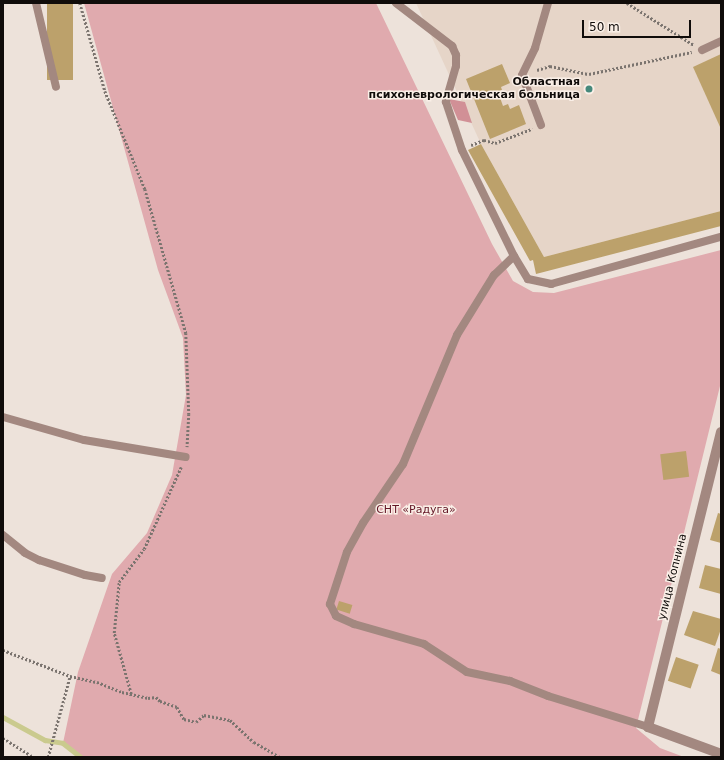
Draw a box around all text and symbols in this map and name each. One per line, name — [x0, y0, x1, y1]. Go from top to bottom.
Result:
scale bar — [584, 12, 693, 38]
text: 50 m — [589, 20, 620, 34]
place label: Областная психоневрологическая больница — [369, 76, 580, 102]
marker: Областная психоневрологическая больница — [583, 83, 595, 95]
park label: СНТ «Радуга» — [376, 503, 456, 517]
street label: улица Копнина — [656, 533, 690, 621]

